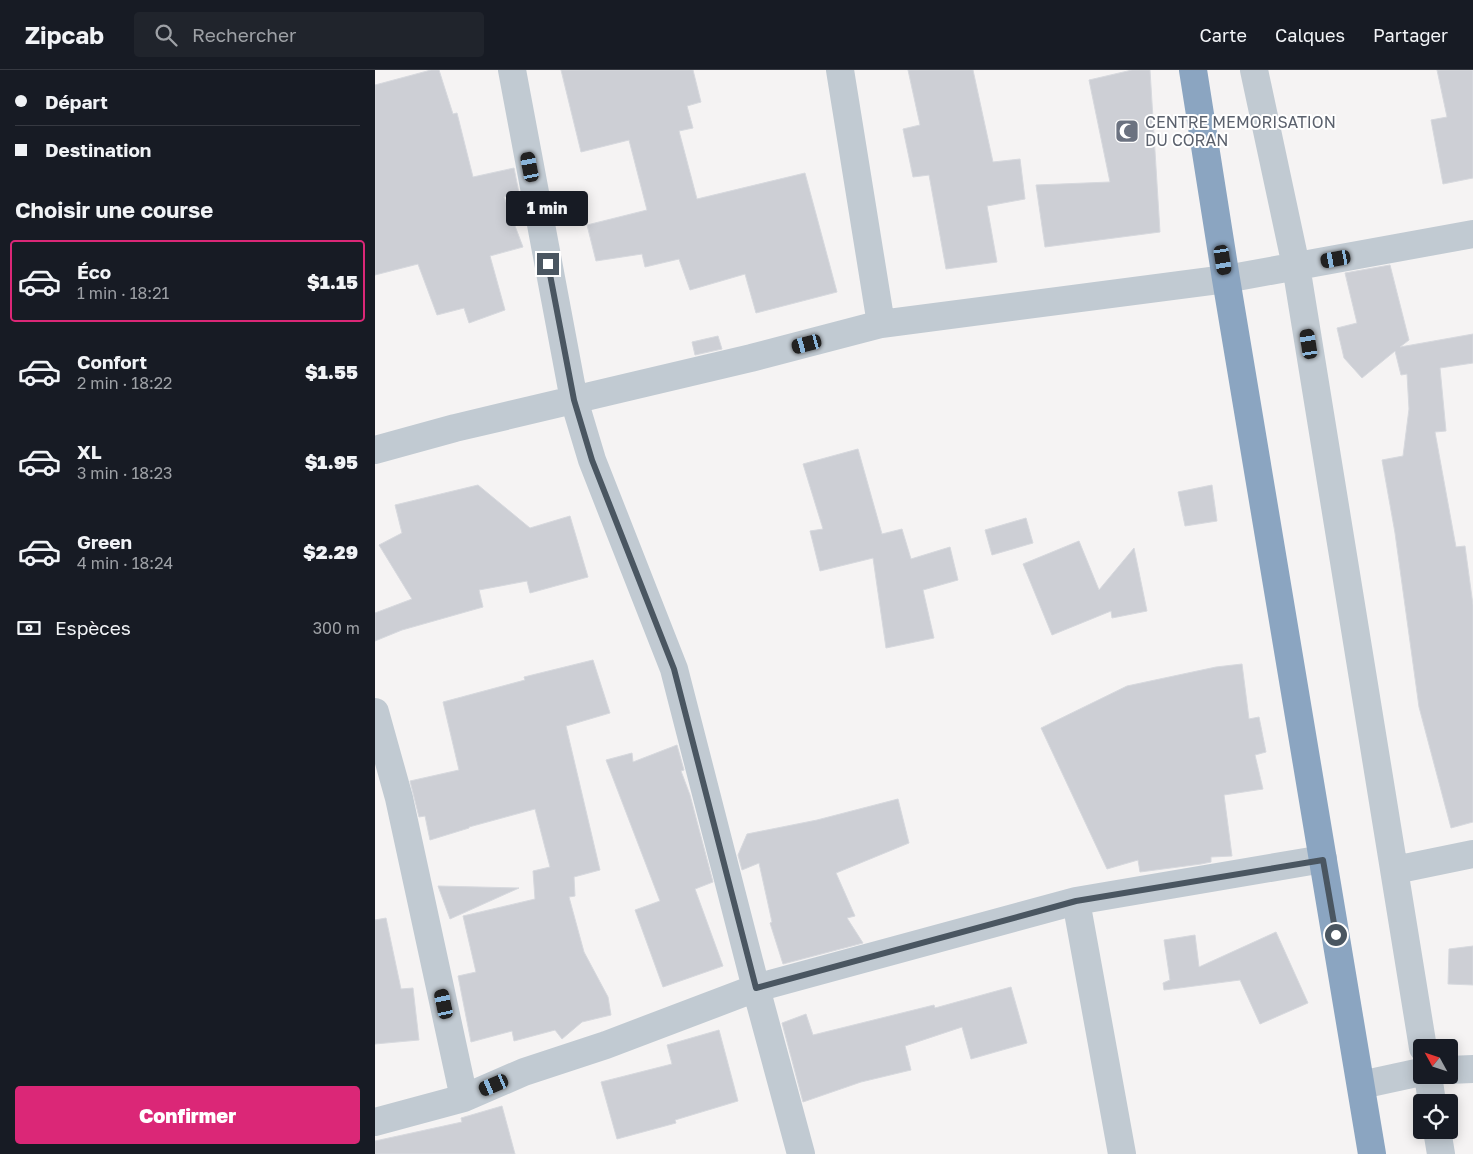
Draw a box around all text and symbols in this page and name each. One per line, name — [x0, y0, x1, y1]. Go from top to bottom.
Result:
search box — [134, 12, 484, 57]
text: Zipcab — [25, 20, 104, 49]
icon: search — [152, 21, 180, 49]
text: Rechercher — [192, 23, 296, 46]
text: Carte — [1200, 24, 1247, 46]
text: Calques — [1275, 24, 1345, 46]
text: Partager — [1373, 24, 1448, 46]
text: Départ — [45, 90, 108, 113]
place label: CENTRE MEMORISATION DU CORAN — [1145, 112, 1336, 150]
mosque icon: CENTRE MEMORISATION DU CORAN — [1114, 118, 1140, 144]
text: Destination — [45, 138, 151, 161]
car — [519, 151, 540, 183]
callout: 1 min — [507, 191, 589, 226]
text: Choisir une course — [15, 196, 213, 223]
text: 1 min — [527, 198, 567, 218]
car — [1213, 244, 1232, 276]
car — [1319, 249, 1352, 269]
route end — [537, 253, 559, 275]
icon: car — [17, 259, 62, 304]
text: Éco — [77, 260, 111, 283]
text: $1.15 — [307, 270, 358, 293]
text: 1 min · 18:21 — [77, 283, 169, 303]
car — [1299, 328, 1318, 360]
car — [790, 333, 823, 355]
icon: car — [17, 349, 62, 394]
text: Confort — [77, 350, 147, 373]
text: $1.55 — [305, 360, 358, 383]
text: 2 min · 18:22 — [77, 373, 172, 393]
icon: car — [17, 439, 62, 484]
text: XL — [77, 440, 102, 463]
text: $1.95 — [305, 450, 358, 473]
text: 3 min · 18:23 — [77, 463, 172, 483]
icon: car — [17, 529, 62, 574]
text: Green — [77, 530, 132, 553]
text: $2.29 — [303, 540, 358, 563]
text: 4 min · 18:24 — [77, 553, 173, 573]
icon: cash — [15, 614, 43, 642]
text: Espèces — [55, 616, 131, 639]
text: 300 m — [313, 618, 360, 638]
route start — [1325, 924, 1347, 946]
car — [433, 988, 454, 1020]
north arrow — [1413, 1039, 1457, 1084]
map controls — [1413, 1039, 1458, 1139]
car — [477, 1072, 510, 1098]
button: Confirmer — [15, 1086, 360, 1144]
button: locate — [1413, 1094, 1458, 1139]

